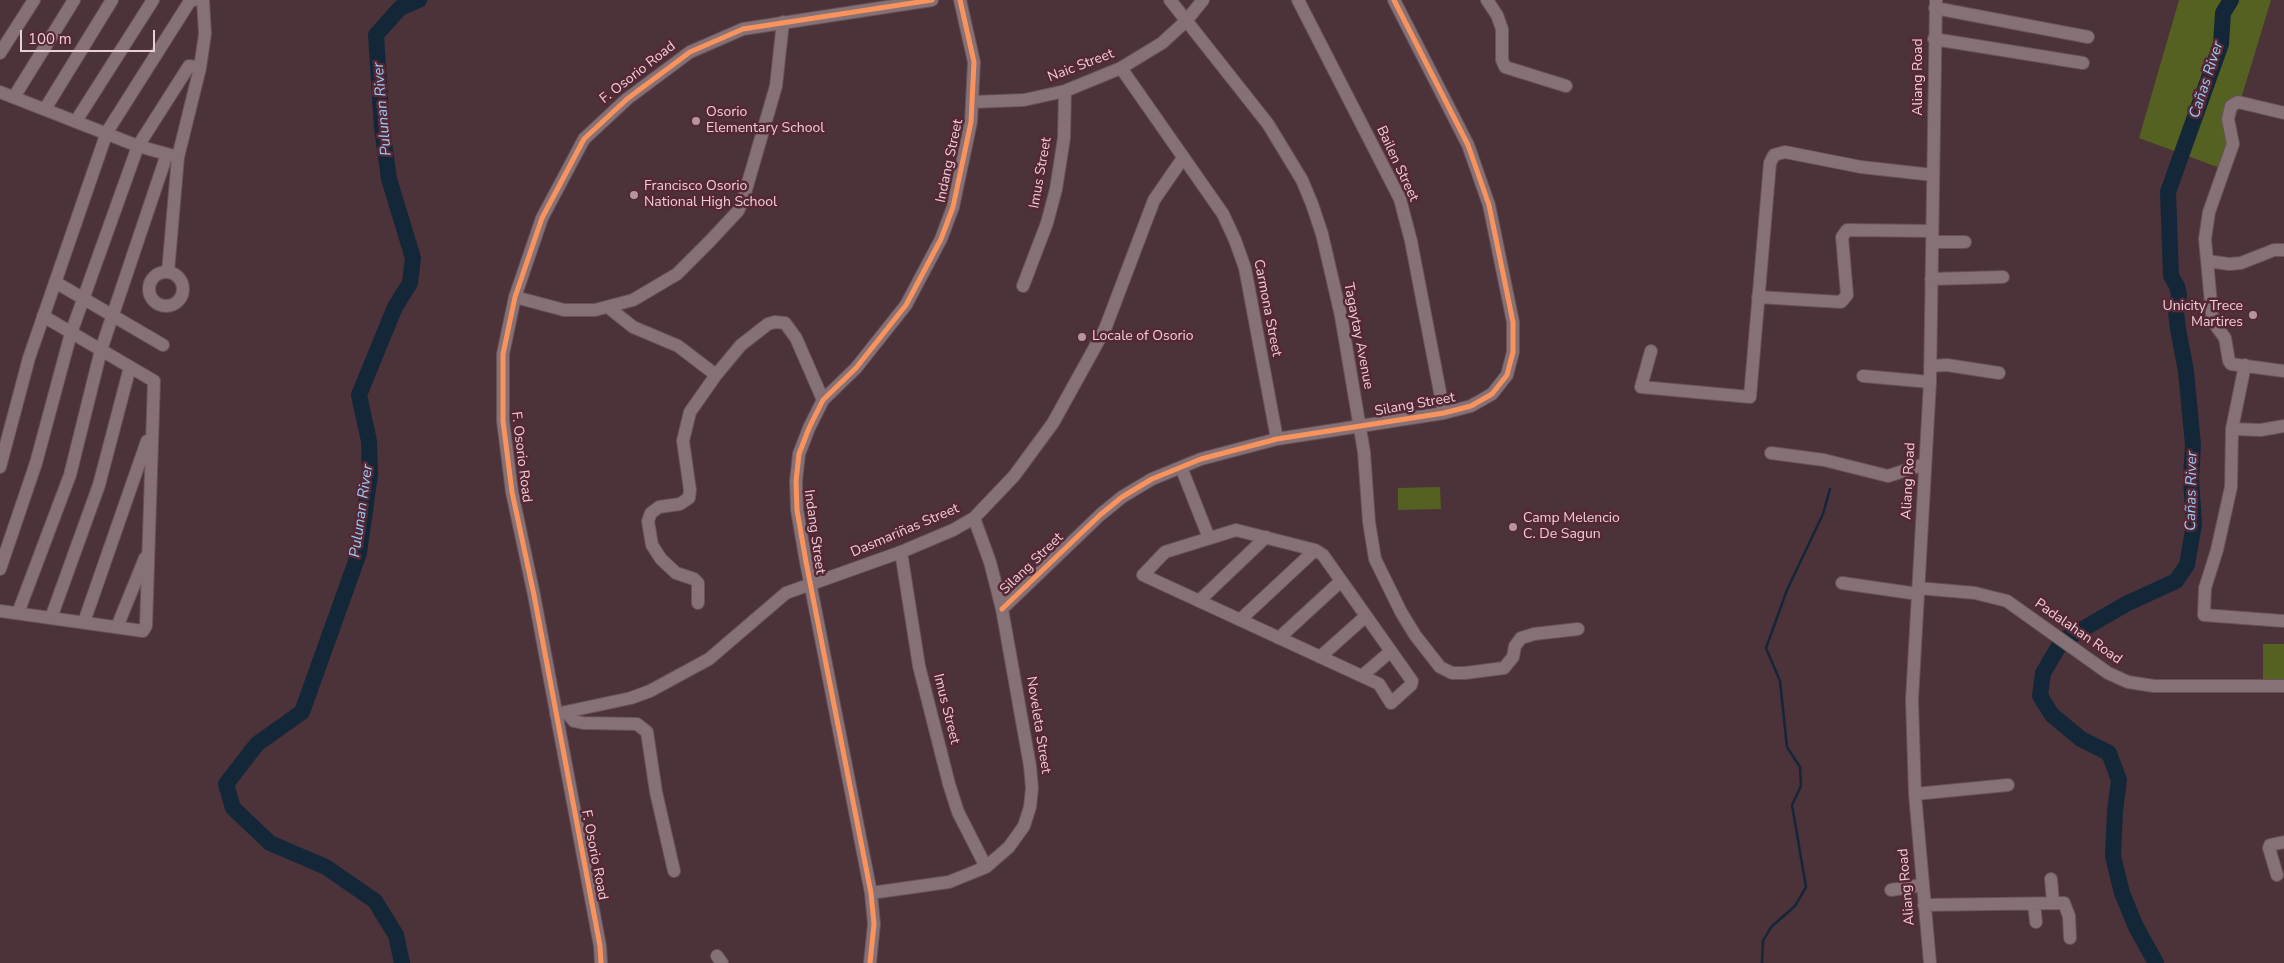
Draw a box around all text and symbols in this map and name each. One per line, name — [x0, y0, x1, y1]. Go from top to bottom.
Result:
scale bar — [22, 20, 158, 52]
text: 100 m — [28, 29, 72, 49]
street label: F. Osorio Road — [597, 38, 679, 108]
street label: Aliang Road — [1911, 38, 1927, 116]
water label: Cañas River — [2186, 39, 2228, 121]
street label: Naic Street — [1046, 46, 1116, 86]
water label: Pulunan River — [370, 61, 396, 157]
place label: Osorio Elementary School — [706, 105, 824, 138]
marker: Osorio Elementary School — [690, 115, 702, 127]
street label: Indang Street — [933, 118, 967, 204]
street label: Bailen Street — [1372, 124, 1422, 204]
street label: Imus Street — [1026, 136, 1056, 210]
place label: Francisco Osorio National High School — [644, 179, 777, 212]
marker: Francisco Osorio National High School — [628, 189, 640, 201]
street label: Carmona Street — [1249, 258, 1285, 358]
street label: Tagaytay Avenue — [1339, 281, 1377, 391]
place label: Unicity Trece Martires — [2163, 299, 2243, 332]
marker: Unicity Trece Martires — [2247, 309, 2259, 321]
place label: Locale of Osorio — [1092, 329, 1194, 345]
marker: Locale of Osorio — [1076, 331, 1088, 343]
street label: Silang Street — [1373, 390, 1457, 420]
street label: F. Osorio Road — [507, 411, 535, 503]
street label: Aliang Road — [1899, 442, 1919, 520]
water label: Cañas River — [2182, 451, 2202, 531]
water label: Pulunan River — [347, 463, 377, 559]
street label: Indang Street — [800, 489, 828, 575]
street label: Dasmariñas Street — [848, 501, 962, 561]
place label: Camp Melencio C. De Sagun — [1523, 511, 1620, 544]
marker: Camp Melencio C. De Sagun — [1507, 521, 1519, 533]
street label: Silang Street — [997, 530, 1067, 598]
street label: Padalahan Road — [2031, 596, 2125, 668]
street label: Imus Street — [929, 672, 963, 746]
street label: Noveleta Street — [1022, 675, 1054, 775]
street label: F. Osorio Road — [577, 808, 611, 902]
street label: Aliang Road — [1895, 848, 1919, 926]

